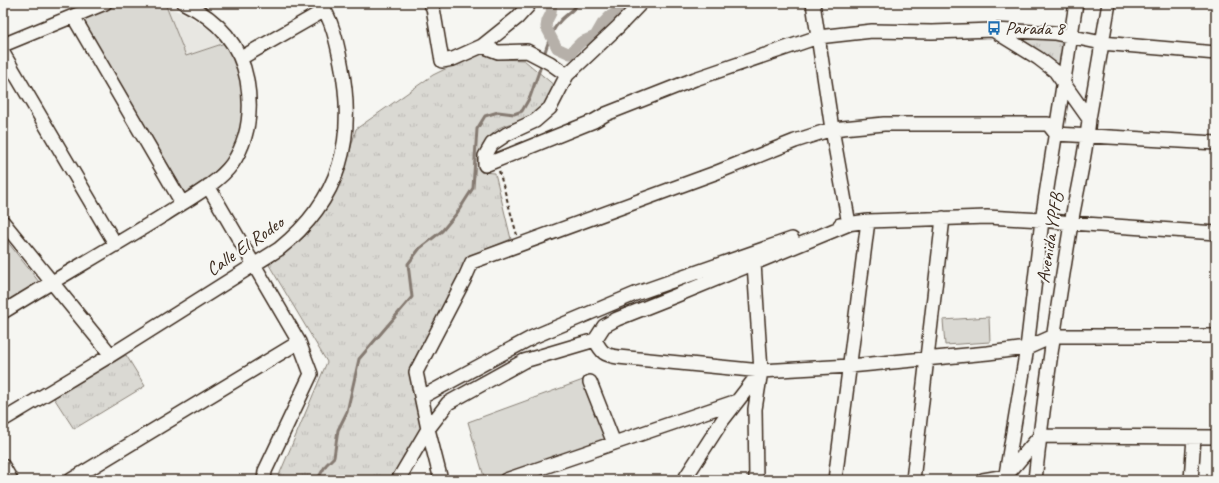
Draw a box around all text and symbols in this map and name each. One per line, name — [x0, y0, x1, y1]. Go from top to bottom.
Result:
place label: Parada 8 — [1005, 16, 1067, 40]
bus stop icon: Parada 8 — [986, 20, 1002, 36]
street label: Avenida YPFB — [1031, 190, 1069, 285]
street label: Calle El Rodeo — [201, 209, 290, 281]

